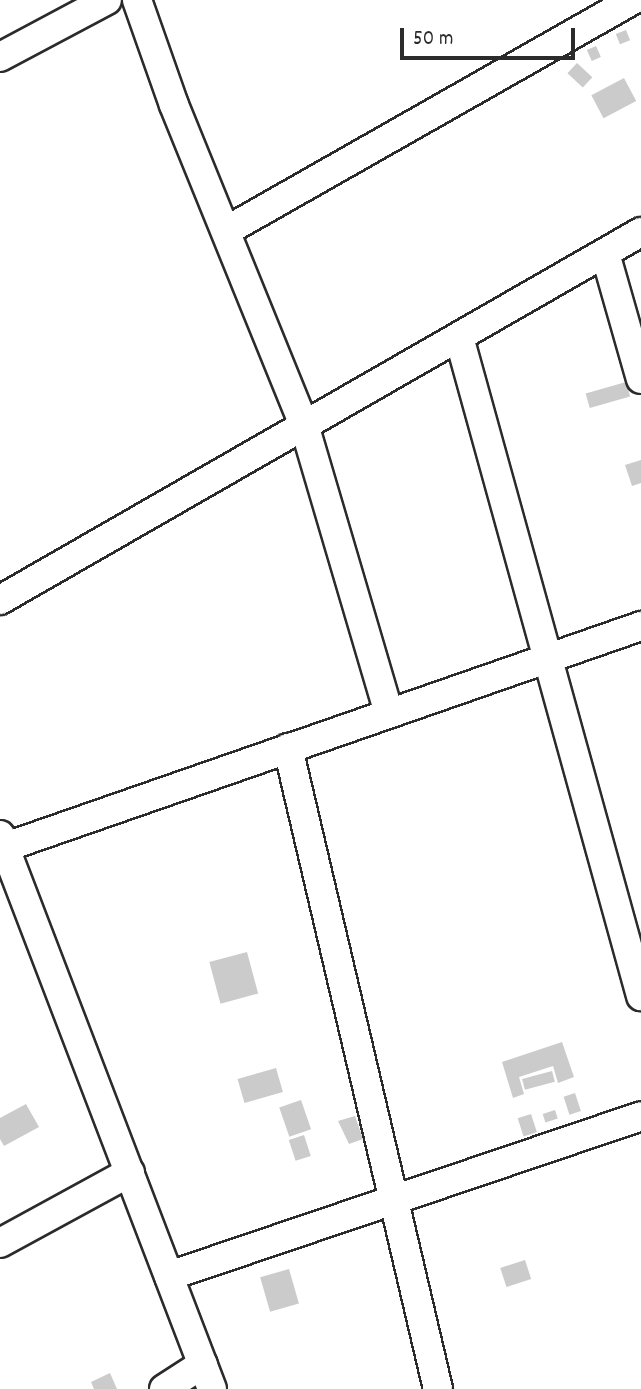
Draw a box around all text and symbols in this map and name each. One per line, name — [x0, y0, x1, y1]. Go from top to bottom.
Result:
scale bar — [403, 14, 578, 58]
text: 50 m — [413, 25, 453, 55]

